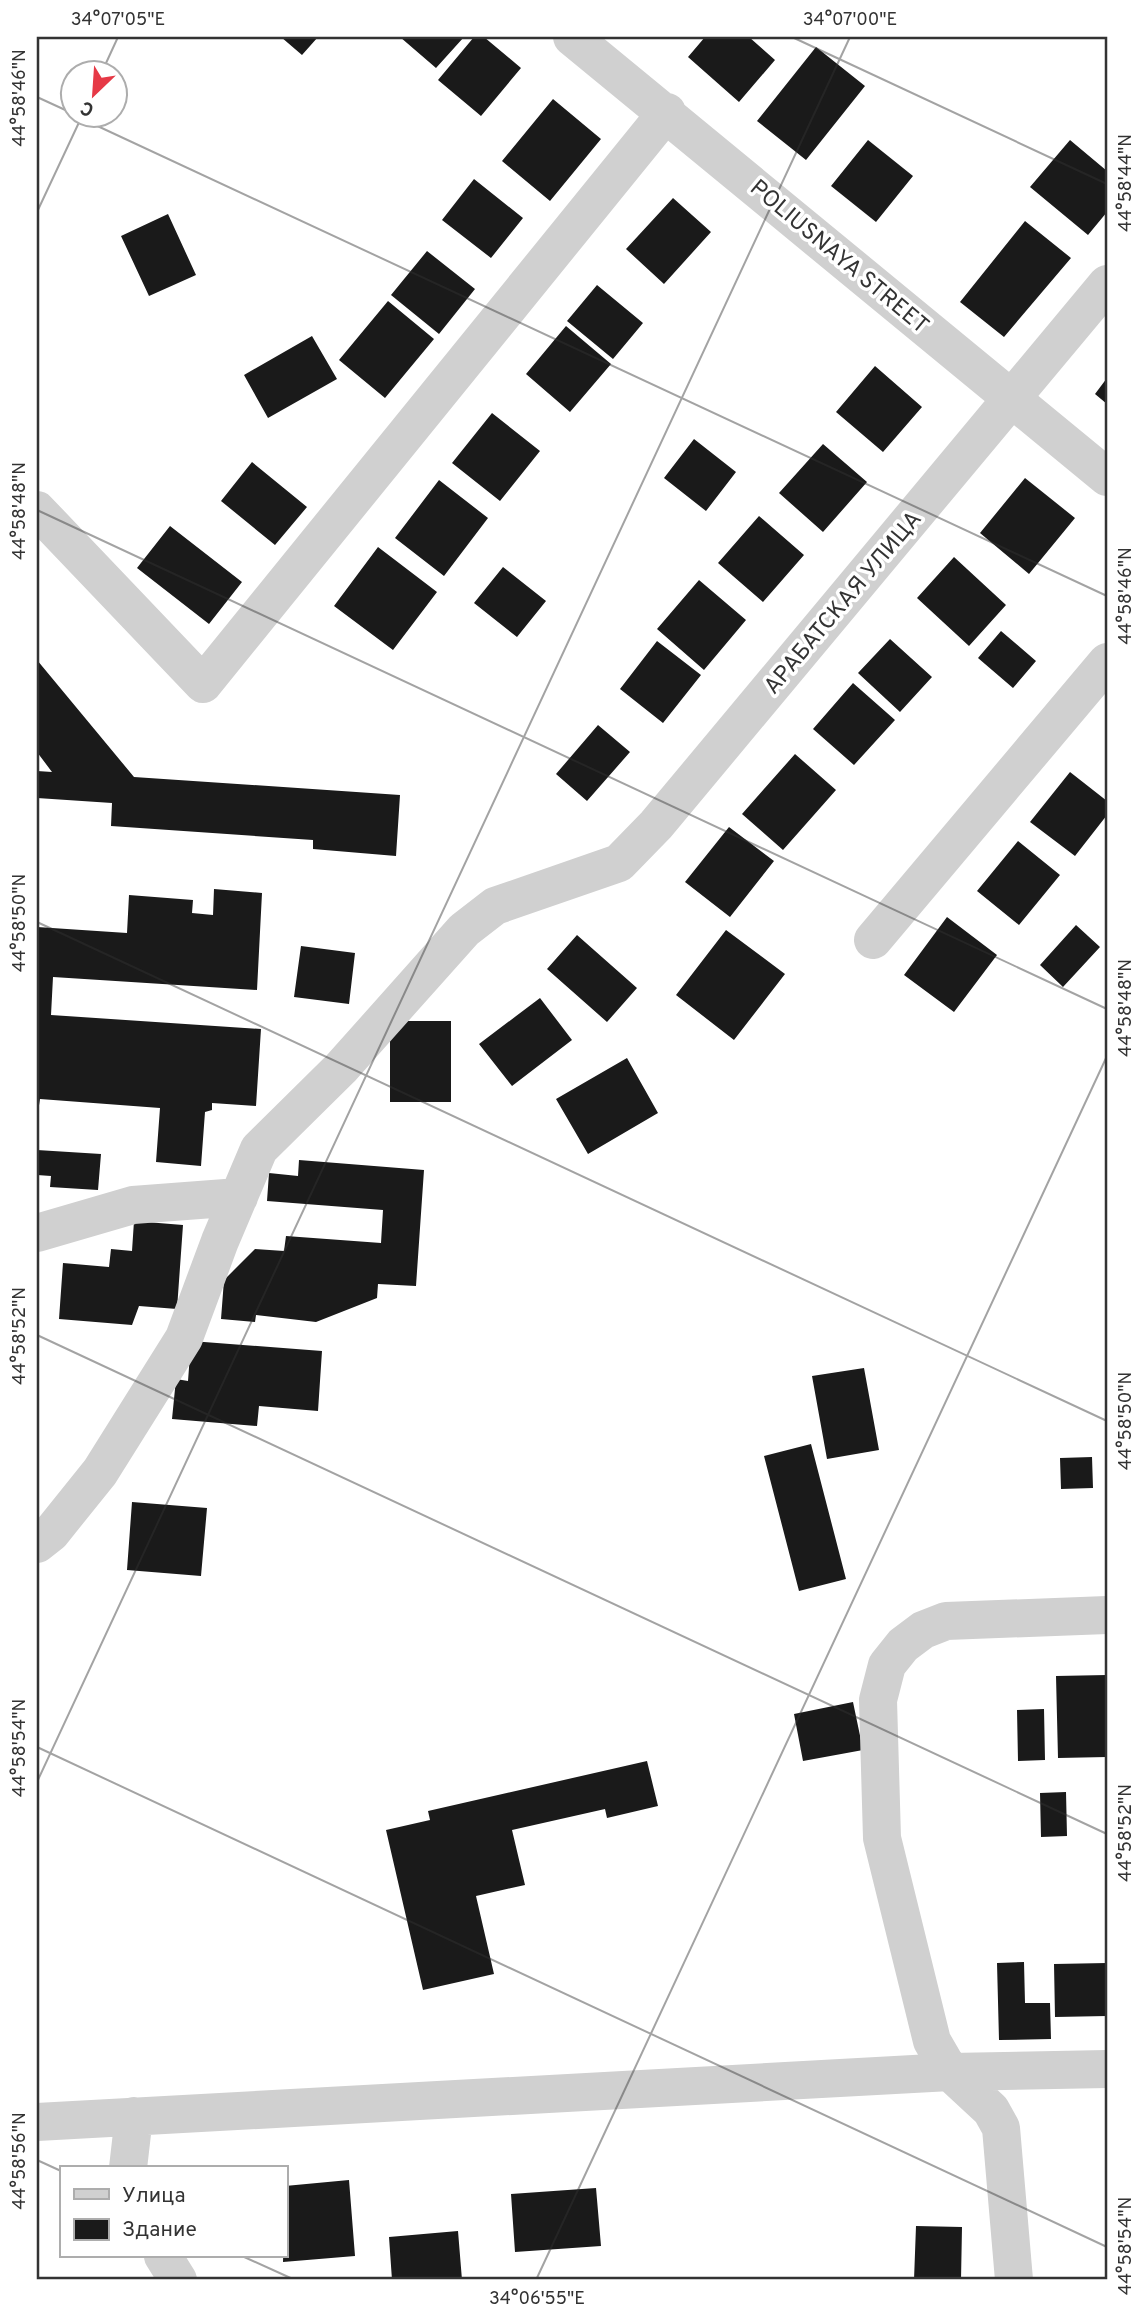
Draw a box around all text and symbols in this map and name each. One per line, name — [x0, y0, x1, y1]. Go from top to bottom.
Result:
text: 34°07'05"E — [71, 9, 165, 32]
text: 34°07'00"E — [803, 9, 897, 32]
text: 44°58'46"N — [9, 49, 32, 147]
north arrow — [60, 60, 130, 130]
text: С — [77, 94, 98, 121]
text: 44°58'44"N — [1115, 134, 1138, 232]
street label: POLIUSNAYA STREET — [743, 174, 934, 341]
text: 44°58'48"N — [9, 462, 32, 560]
street label: АРАБАТСКАЯ УЛИЦА — [759, 506, 929, 701]
text: 44°58'46"N — [1115, 547, 1138, 645]
text: 44°58'50"N — [9, 874, 32, 972]
text: 44°58'48"N — [1115, 959, 1138, 1057]
text: 44°58'52"N — [9, 1287, 32, 1385]
text: 44°58'50"N — [1115, 1372, 1138, 1470]
text: 44°58'54"N — [9, 1699, 32, 1797]
text: 44°58'52"N — [1115, 1784, 1138, 1882]
text: 44°58'56"N — [9, 2112, 32, 2210]
legend — [60, 2166, 287, 2258]
text: Улица — [122, 2183, 186, 2210]
text: 44°58'54"N — [1115, 2197, 1138, 2295]
text: Здание — [122, 2217, 197, 2244]
text: 34°06'55"E — [489, 2288, 585, 2311]

